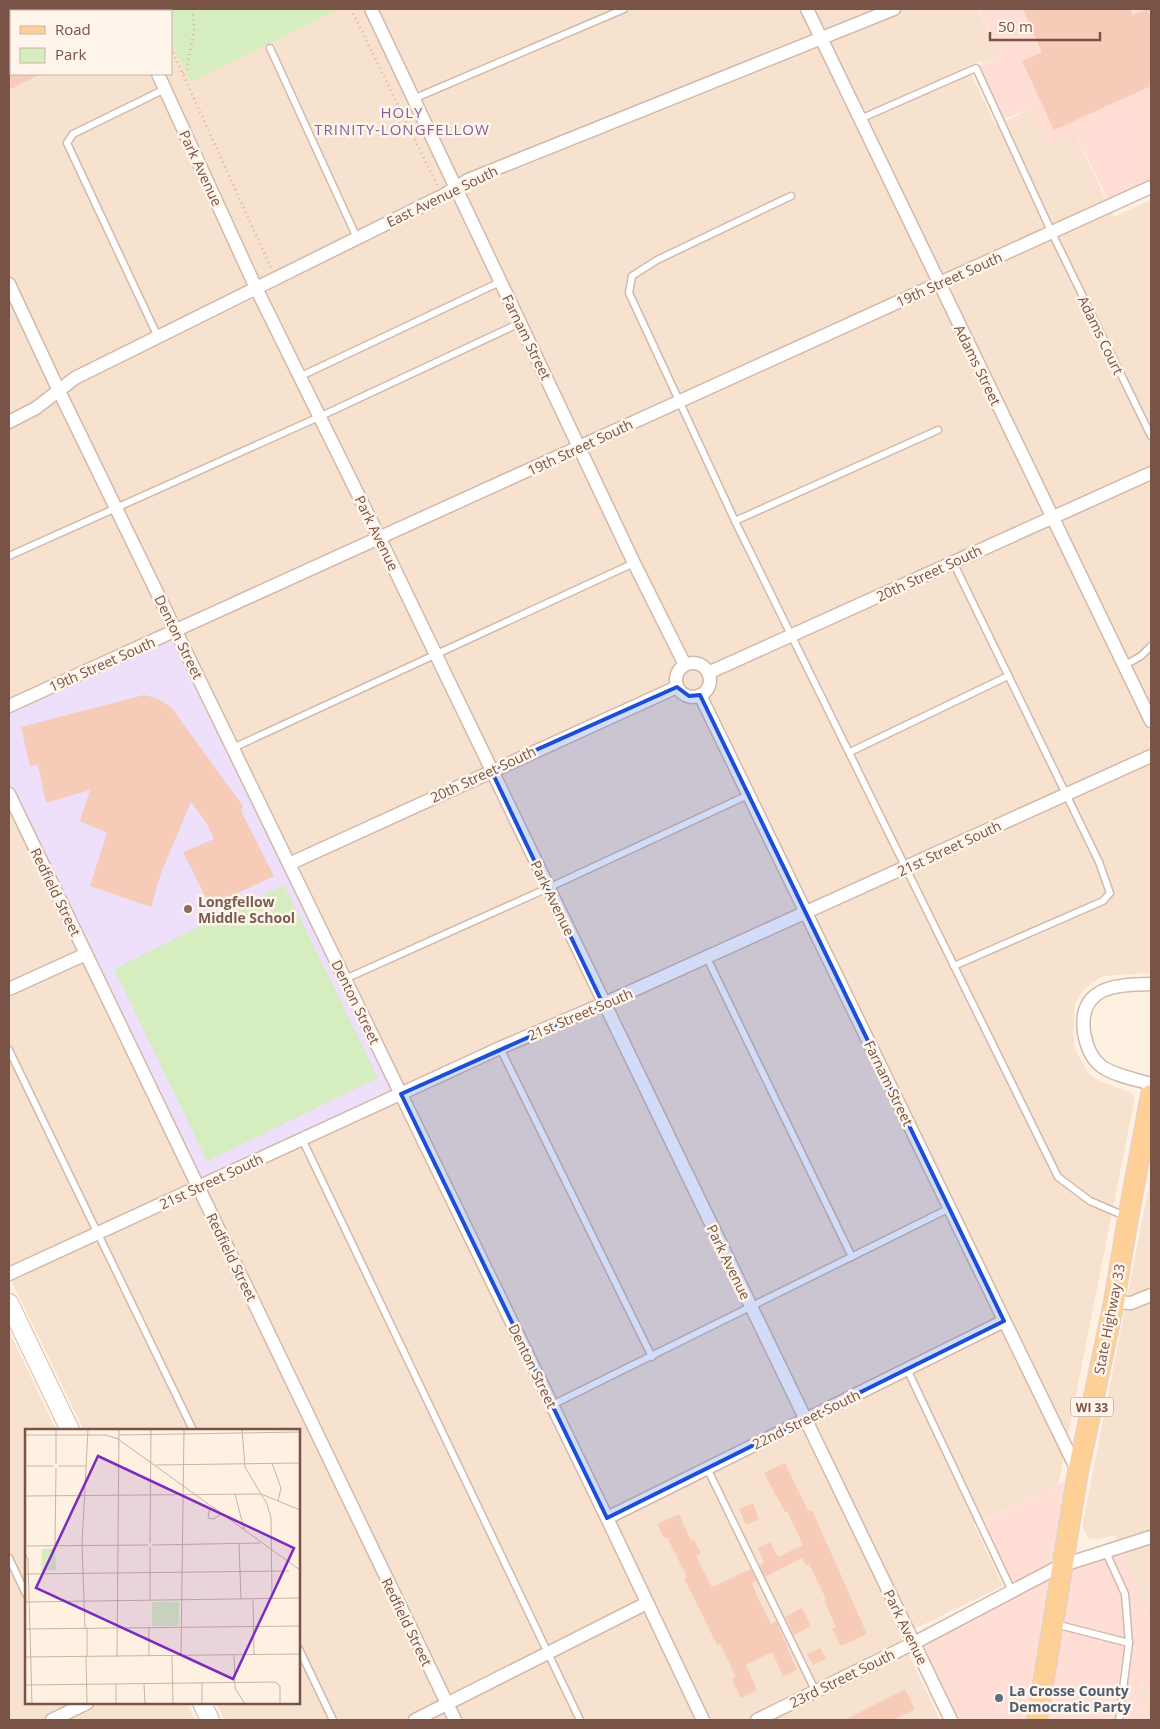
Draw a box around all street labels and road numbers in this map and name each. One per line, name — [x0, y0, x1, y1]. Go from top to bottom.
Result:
street label: Park Avenue — [175, 127, 227, 209]
street label: East Avenue South — [383, 161, 501, 231]
street label: 19th Street South — [893, 247, 1005, 311]
street label: Farnam Street — [498, 291, 556, 383]
street label: Adams Court — [1074, 293, 1128, 377]
street label: Adams Street — [950, 321, 1006, 409]
street label: 19th Street South — [524, 414, 636, 480]
street label: Park Avenue — [351, 492, 403, 574]
street label: 20th Street South — [873, 540, 985, 606]
street label: Denton Street — [150, 592, 208, 682]
street label: 19th Street South — [46, 632, 158, 696]
street label: 20th Street South — [427, 741, 539, 807]
street label: 21st Street South — [894, 816, 1004, 880]
street label: Redfield Street — [26, 845, 86, 939]
street label: Park Avenue — [527, 857, 579, 939]
street label: Denton Street — [327, 957, 385, 1047]
street label: 21st Street South — [525, 983, 635, 1045]
street label: Farnam Street — [860, 1037, 918, 1129]
street label: 21st Street South — [156, 1149, 266, 1213]
street label: Redfield Street — [202, 1210, 262, 1304]
street label: Park Avenue — [703, 1221, 755, 1303]
street label: State Highway 33 — [1089, 1262, 1129, 1376]
street label: Denton Street — [504, 1321, 562, 1411]
street label: 22nd Street South — [749, 1385, 863, 1453]
road number: WI 33 — [1071, 1398, 1113, 1416]
street label: Redfield Street — [377, 1575, 437, 1669]
street label: Park Avenue — [880, 1586, 932, 1668]
street label: 23rd Street South — [786, 1644, 898, 1712]

